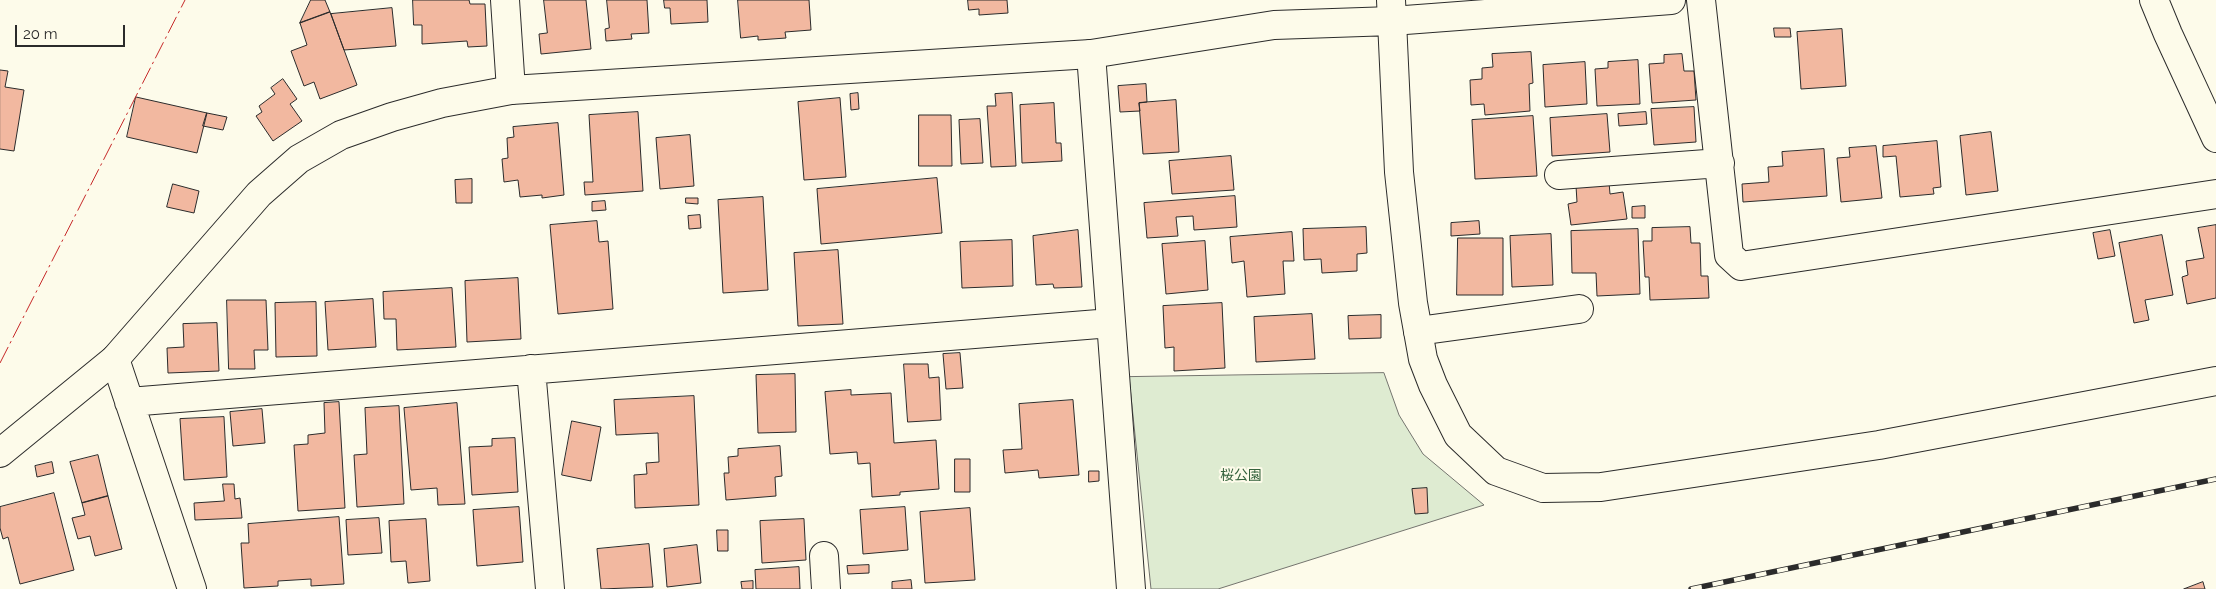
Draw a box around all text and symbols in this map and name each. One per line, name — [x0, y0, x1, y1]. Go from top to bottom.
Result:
scale bar — [18, 15, 128, 47]
text: 20 m — [23, 25, 58, 43]
park label: 桜公園 — [1220, 468, 1262, 484]

